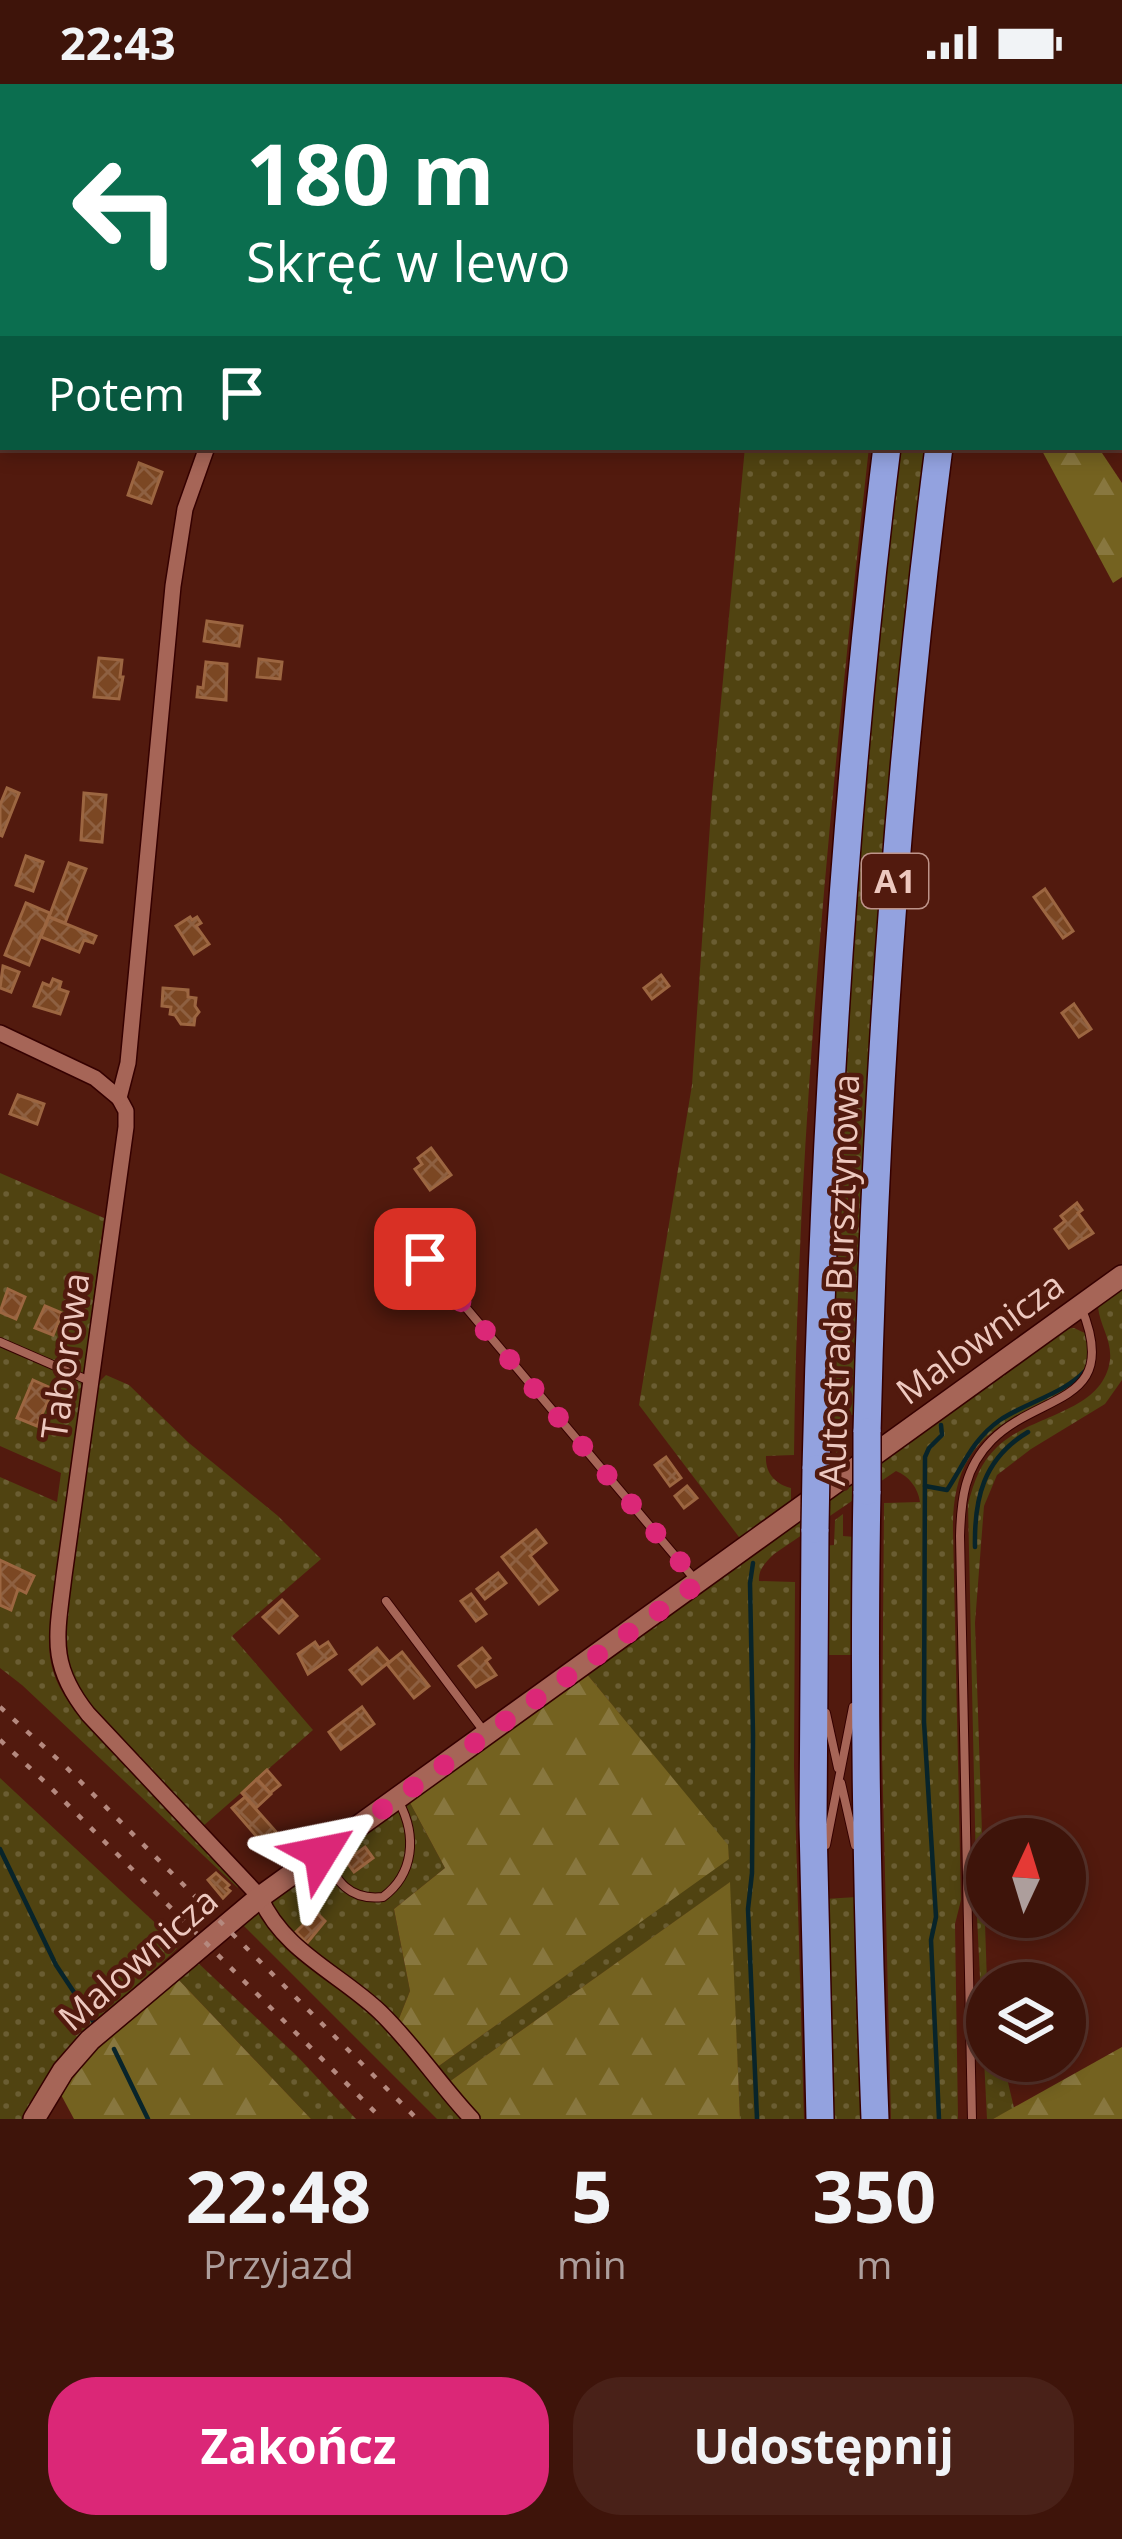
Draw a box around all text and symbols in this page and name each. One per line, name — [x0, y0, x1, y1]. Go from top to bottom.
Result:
text: 22:43 — [60, 12, 176, 73]
text: 180 m — [246, 115, 494, 230]
icon: left — [48, 132, 204, 288]
text: Skręć w lewo — [246, 224, 570, 298]
icon: arrive — [209, 360, 275, 426]
text: Potem — [48, 363, 185, 424]
road number: A1 — [862, 854, 928, 908]
street label: Autostrada Bursztynowa — [807, 1073, 870, 1487]
pin — [374, 1208, 476, 1310]
icon: arrive — [392, 1226, 458, 1292]
street label: Malownicza — [886, 1260, 1074, 1415]
street label: Taborowa — [29, 1269, 100, 1442]
position arrow — [258, 1790, 384, 1916]
north arrow — [966, 1818, 1086, 1938]
map controls — [966, 1818, 1086, 2082]
street label: Malownicza — [48, 1876, 228, 2042]
button: layers — [966, 1962, 1086, 2082]
text: 22:48 — [186, 2146, 371, 2244]
text: 5 — [571, 2146, 612, 2244]
text: 350 — [813, 2146, 936, 2244]
text: Przyjazd — [203, 2237, 354, 2290]
text: min — [557, 2237, 627, 2290]
text: m — [856, 2237, 892, 2290]
button: Zakończ — [48, 2377, 549, 2515]
button: Udostępnij — [573, 2377, 1074, 2515]

